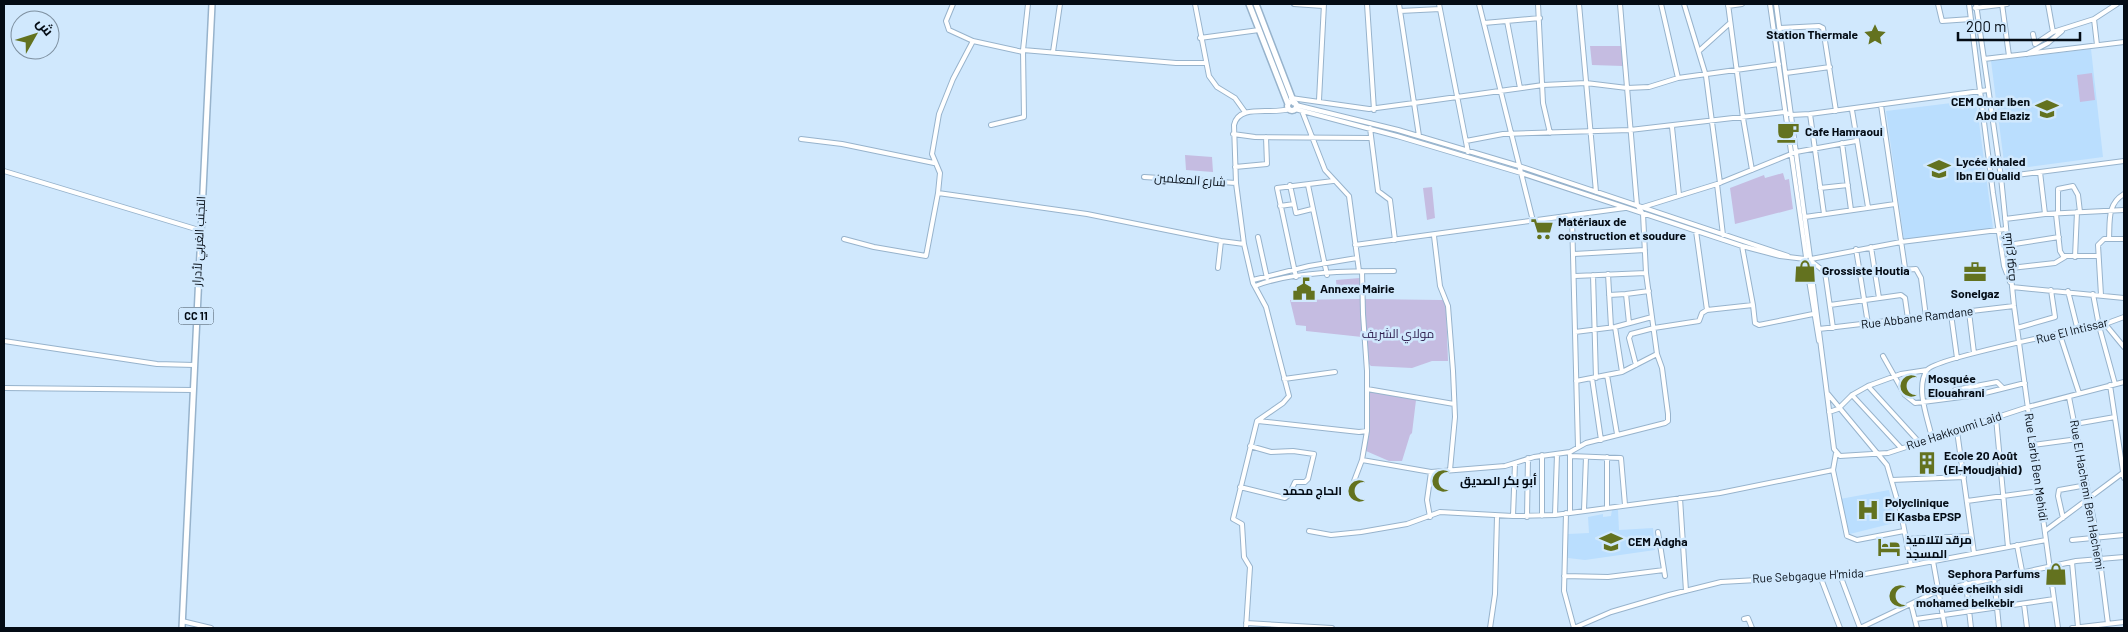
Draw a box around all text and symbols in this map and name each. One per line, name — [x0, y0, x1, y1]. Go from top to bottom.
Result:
north arrow — [10, 10, 60, 60]
scale bar — [1958, 10, 2080, 42]
text: ش — [32, 14, 58, 39]
text: 200 m — [1966, 17, 2006, 35]
place icon: Station Thermale — [1862, 22, 1888, 48]
place label: Station Thermale — [1766, 27, 1858, 41]
place label: CEM Omar Iben Abd Elaziz — [1951, 94, 2030, 122]
school or university icon: CEM Omar Iben Abd Elaziz — [2034, 96, 2060, 122]
cafe icon: Cafe Hamraoui — [1775, 119, 1801, 145]
place label: Cafe Hamraoui — [1805, 124, 1883, 138]
place label: Lycée khaled Ibn El Oualid — [1956, 154, 2026, 182]
school or university icon: Lycée khaled Ibn El Oualid — [1926, 156, 1952, 182]
street label: شارع المعلمين — [1154, 170, 1226, 190]
street label: التجنب الغربي لأدرار — [189, 196, 211, 287]
place label: Matériaux de construction et soudure — [1558, 214, 1686, 242]
supermarket icon: Matériaux de construction et soudure — [1529, 216, 1555, 242]
street label: شارع بودة — [1999, 232, 2019, 282]
shop icon: Grossiste Houtia — [1792, 258, 1818, 284]
office icon: Sonelgaz — [1962, 259, 1988, 285]
place label: Grossiste Houtia — [1822, 263, 1910, 277]
public building icon: Annexe Mairie — [1291, 276, 1317, 302]
place label: Annexe Mairie — [1320, 281, 1395, 295]
place label: Sonelgaz — [1951, 286, 2000, 300]
street label: Rue Abbane Ramdane — [1860, 303, 1974, 331]
road number: CC 11 — [178, 308, 214, 324]
street label: Rue El Intissar — [2034, 314, 2110, 346]
park label: مولاي الشريف — [1362, 326, 1434, 344]
place label: Mosquée Elouahrani — [1928, 371, 1985, 399]
mosque icon: Mosquée Elouahrani — [1898, 373, 1924, 399]
street label: Rue Hakkoumi Laid — [1904, 408, 2003, 452]
street label: Rue Larbi Ben Mehidi — [2022, 412, 2051, 522]
street label: Rue El Hachemi Ben Hachemi — [2068, 419, 2108, 571]
place label: Ecole 20 Août (El-Moudjahid) — [1943, 448, 2022, 476]
building icon: Ecole 20 Août (El-Moudjahid) — [1914, 450, 1940, 476]
mosque icon: أبو بكر الصديق — [1430, 468, 1456, 494]
place label: أبو بكر الصديق — [1460, 473, 1537, 489]
mosque icon: الحاج محمد — [1346, 478, 1372, 504]
place label: الحاج محمد — [1283, 483, 1342, 500]
place label: Polyclinique El Kasba EPSP — [1885, 495, 1961, 523]
hospital icon: Polyclinique El Kasba EPSP — [1855, 497, 1881, 523]
school or university icon: CEM Adgha — [1598, 529, 1624, 555]
place label: مرقد لتلاميذ المسجد — [1906, 532, 1972, 561]
place label: CEM Adgha — [1628, 534, 1688, 548]
hotel icon: مرقد لتلاميذ المسجد — [1876, 534, 1902, 560]
shop icon: Sephora Parfums — [2043, 561, 2069, 587]
street label: Rue Sebgague H'mida — [1752, 565, 1864, 585]
place label: Sephora Parfums — [1948, 566, 2040, 580]
place label: Mosquée cheikh sidi mohamed belkebir — [1916, 581, 2023, 609]
mosque icon: Mosquée cheikh sidi mohamed belkebir — [1887, 583, 1913, 609]

